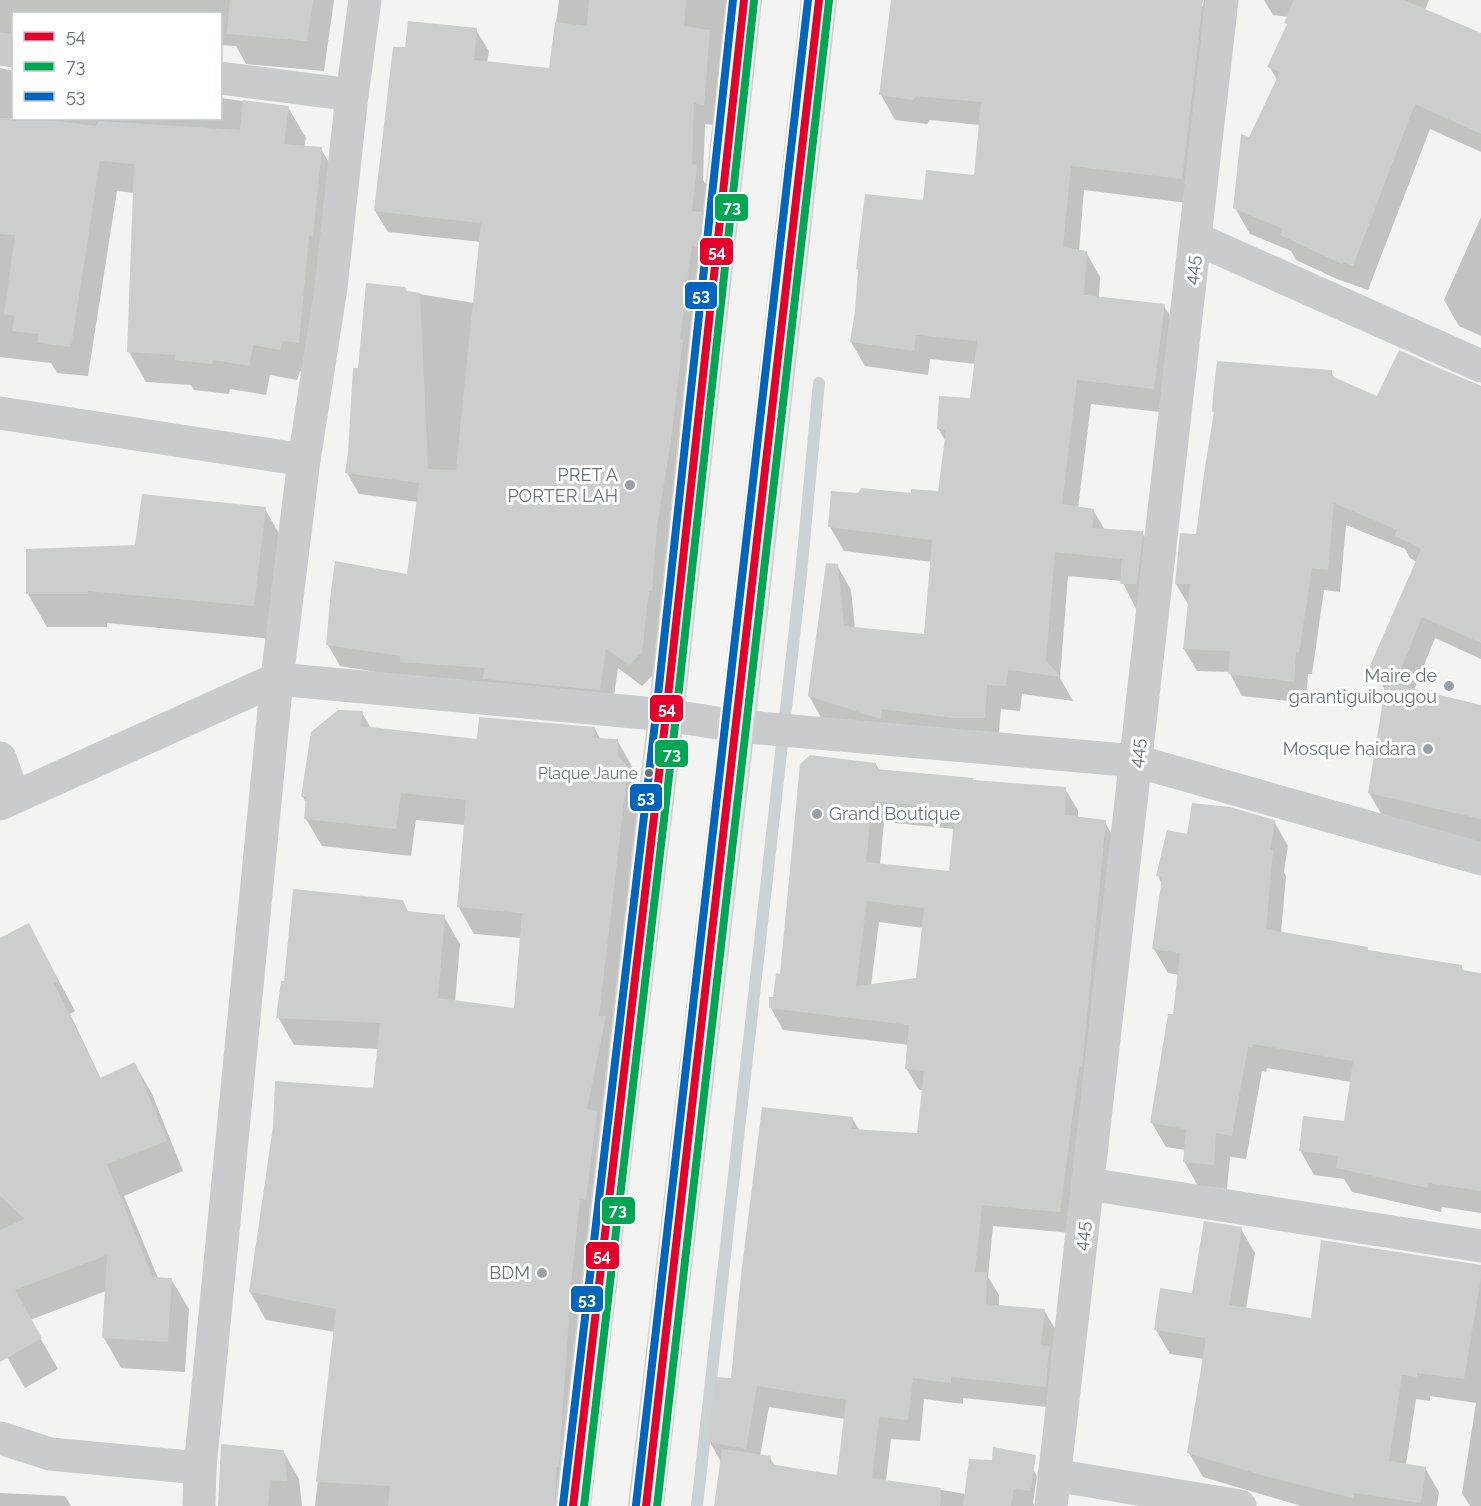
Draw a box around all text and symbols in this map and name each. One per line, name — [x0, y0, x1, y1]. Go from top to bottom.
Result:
legend — [12, 12, 222, 120]
text: 54 — [66, 25, 86, 46]
text: 73 — [66, 55, 85, 76]
text: 53 — [66, 85, 85, 106]
line badge: 73 — [714, 193, 749, 222]
text: 73 — [723, 198, 741, 217]
line badge: 54 — [699, 237, 734, 266]
text: 54 — [708, 242, 726, 261]
street label: 445 — [1180, 254, 1204, 286]
line badge: 53 — [684, 281, 718, 310]
text: 53 — [692, 286, 710, 305]
place label: PRET A PORTER LAH — [507, 464, 618, 506]
marker: PRET A PORTER LAH — [623, 478, 637, 492]
place label: Maire de garantiguibougou — [1289, 665, 1437, 707]
marker: Maire de garantiguibougou — [1442, 679, 1456, 693]
line badge: 54 — [649, 694, 684, 723]
text: 54 — [658, 699, 676, 718]
street label: 445 — [1125, 737, 1149, 769]
place label: Mosque haidara — [1283, 738, 1416, 759]
line badge: 73 — [654, 739, 689, 768]
marker: Mosque haidara — [1421, 742, 1435, 756]
text: 73 — [663, 745, 681, 764]
place label: Plaque Jaune — [538, 764, 638, 783]
marker: Plaque Jaune — [643, 767, 655, 779]
line badge: 53 — [629, 783, 663, 812]
text: 53 — [637, 788, 655, 807]
place label: Grand Boutique — [829, 803, 960, 824]
marker: Grand Boutique — [810, 807, 824, 821]
line badge: 73 — [601, 1196, 636, 1225]
text: 73 — [609, 1201, 627, 1220]
street label: 445 — [1069, 1220, 1094, 1252]
line badge: 54 — [585, 1241, 620, 1270]
text: 54 — [593, 1246, 611, 1265]
place label: BDM — [489, 1262, 530, 1283]
marker: BDM — [535, 1266, 549, 1280]
line badge: 53 — [570, 1285, 604, 1313]
text: 53 — [578, 1290, 596, 1309]

